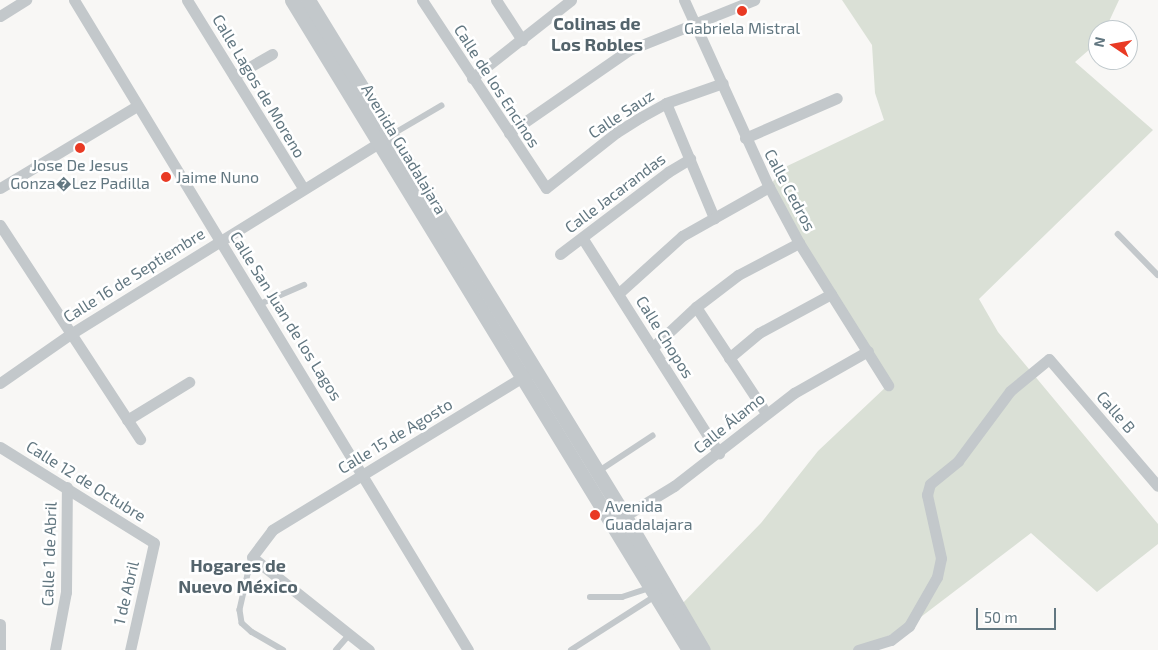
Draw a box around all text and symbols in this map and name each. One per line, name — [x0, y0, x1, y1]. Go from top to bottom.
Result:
marker: Gabriela Mistral — [736, 5, 748, 17]
street label: Calle Lagos de Moreno — [209, 11, 309, 161]
district label: Colinas de Los Robles — [551, 13, 643, 56]
place label: Gabriela Mistral — [684, 18, 800, 38]
north arrow — [1088, 20, 1138, 70]
street label: Calle de los Encinos — [450, 21, 544, 151]
text: N — [1089, 35, 1108, 49]
street label: Avenida Guadalajara — [357, 80, 451, 218]
street label: Calle Sauz — [584, 86, 658, 142]
marker: Jose De Jesus Gonza�Lez Padilla — [74, 142, 86, 154]
street label: Calle Cedros — [760, 146, 820, 234]
street label: Calle Jacarandas — [561, 149, 669, 237]
place label: Jose De Jesus Gonza�Lez Padilla — [10, 155, 150, 193]
place label: Jaime Nuno — [176, 167, 259, 187]
marker: Jaime Nuno — [160, 171, 172, 183]
street label: Calle 16 de Septiembre — [60, 224, 208, 326]
street label: Calle San Juan de los Lagos — [226, 228, 346, 404]
street label: Calle Chopos — [632, 292, 698, 382]
street label: Calle B — [1093, 387, 1139, 437]
street label: Calle Álamo — [689, 388, 769, 458]
street label: Calle 15 de Agosto — [334, 394, 456, 478]
street label: Calle 12 de Octubre — [23, 436, 149, 526]
place label: Avenida Guadalajara — [605, 496, 692, 534]
street label: Calle 1 de Abril — [38, 501, 60, 607]
marker: Avenida Guadalajara — [589, 509, 601, 521]
district label: Hogares de Nuevo México — [178, 555, 298, 598]
street label: 1 de Abril — [109, 559, 143, 627]
scale bar — [978, 598, 1058, 630]
text: 50 m — [984, 608, 1018, 626]

